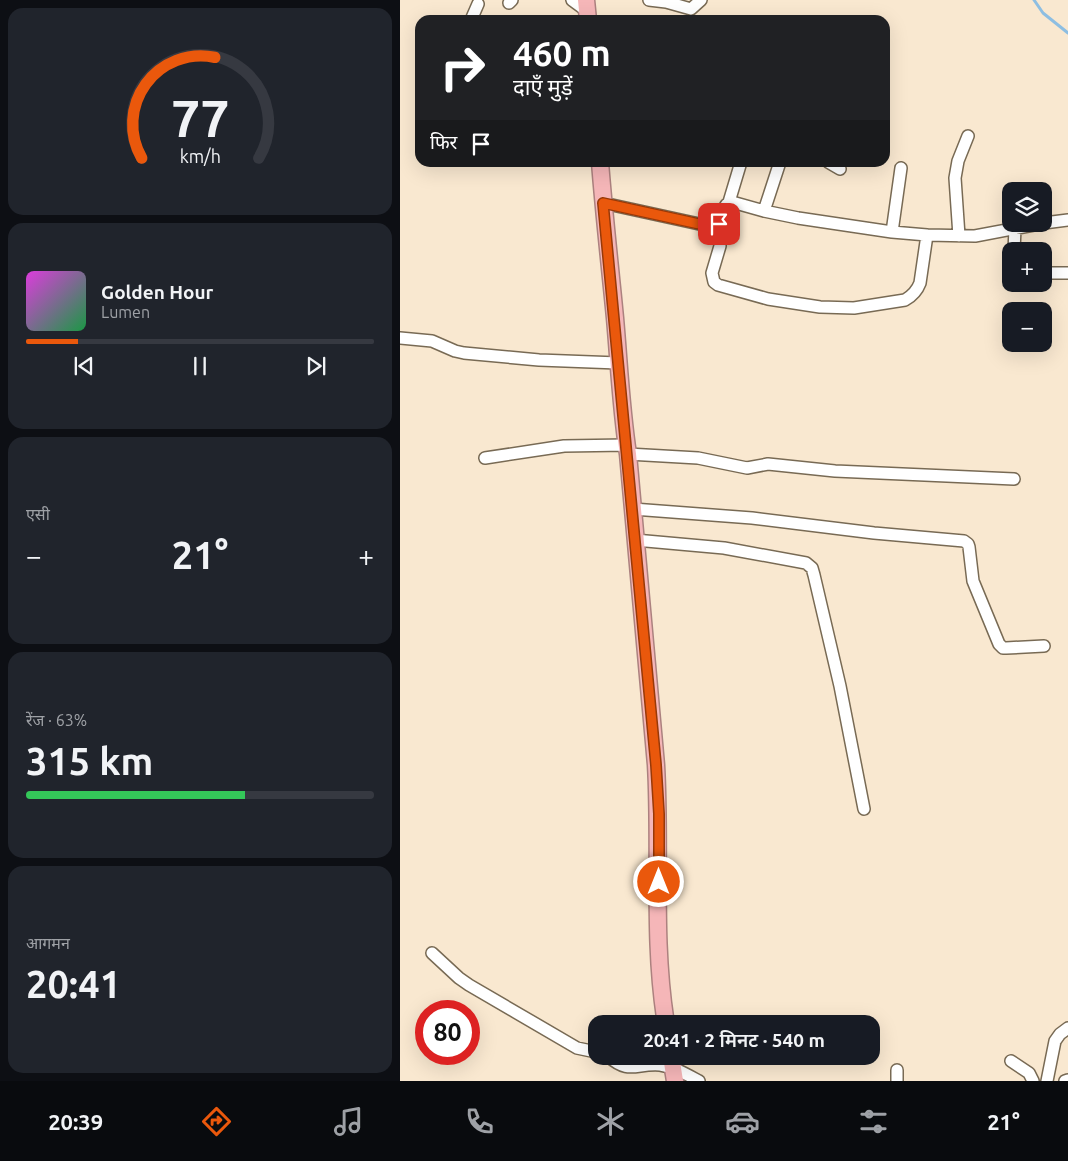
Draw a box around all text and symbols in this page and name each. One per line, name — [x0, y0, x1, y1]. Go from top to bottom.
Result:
text: 460 m — [513, 33, 611, 73]
icon: right — [430, 35, 495, 100]
text: दाएँ मुड़ें — [513, 74, 573, 99]
text: 77 — [171, 89, 229, 147]
icon: arrive — [467, 130, 495, 158]
text: फिर — [430, 131, 457, 153]
text: km/h — [179, 146, 221, 166]
map controls — [1002, 182, 1052, 352]
button: layers — [1002, 182, 1052, 232]
pin — [698, 203, 740, 245]
icon: arrive — [705, 210, 733, 238]
button: + — [1002, 242, 1052, 292]
text: Golden Hour — [101, 281, 213, 303]
button: − — [1002, 302, 1052, 352]
text: Lumen — [101, 303, 150, 321]
icon: previous — [70, 352, 98, 380]
icon: pause — [186, 352, 214, 380]
icon: next — [302, 352, 330, 380]
text: एसी — [26, 505, 50, 523]
text: 21° — [172, 534, 228, 576]
text: − — [26, 540, 42, 571]
text: + — [358, 540, 374, 571]
text: रेंज · 63% — [26, 711, 87, 729]
text: 315 km — [26, 740, 153, 782]
position arrow — [632, 855, 684, 907]
text: आगमन — [26, 934, 70, 952]
text: 20:41 — [26, 963, 121, 1005]
speed limit sign: 80 — [415, 1000, 480, 1065]
text: 20:41 · 2 मिनट · 540 m — [643, 1029, 825, 1051]
icon: directions — [199, 1104, 234, 1139]
icon: music — [331, 1104, 366, 1139]
icon: phone — [462, 1104, 497, 1139]
icon: climate — [593, 1104, 628, 1139]
icon: car — [725, 1104, 760, 1139]
icon: filters — [856, 1104, 891, 1139]
text: 20:39 — [48, 1109, 103, 1134]
text: 21° — [987, 1109, 1020, 1134]

